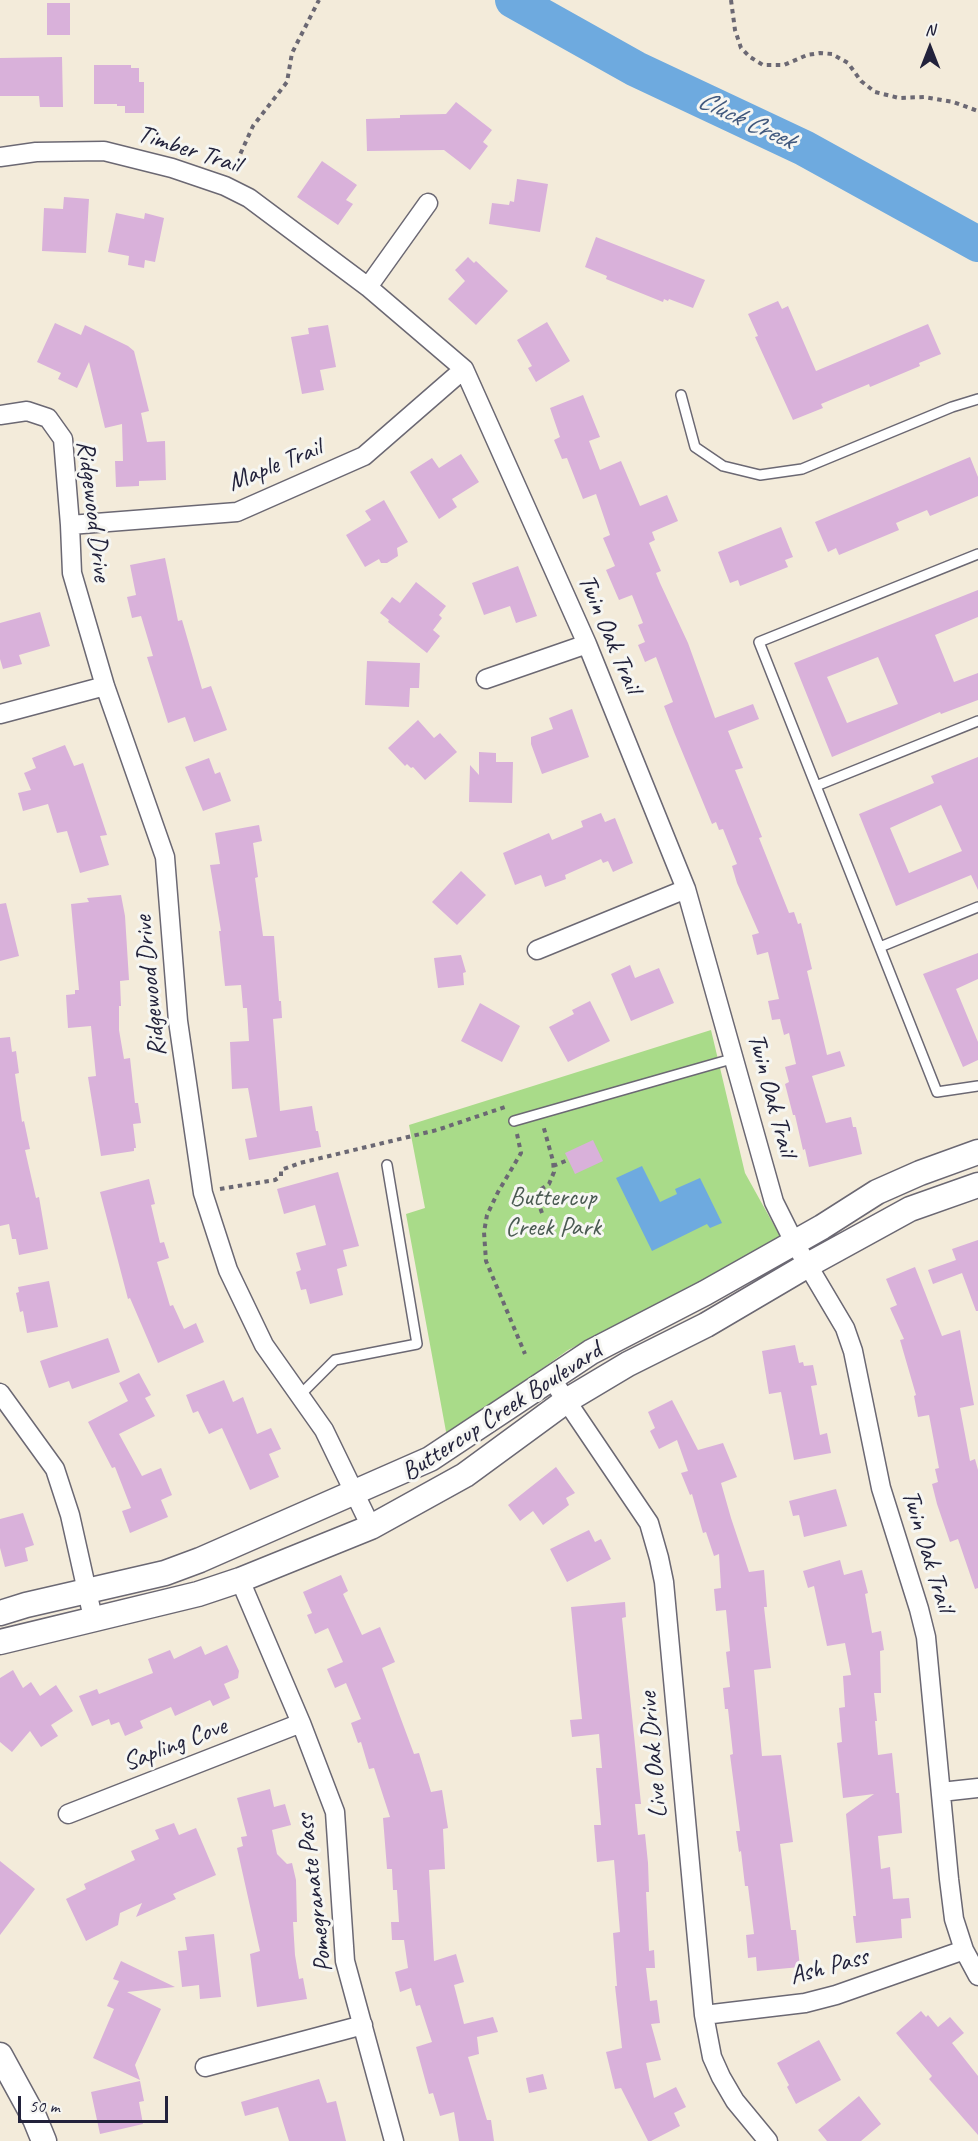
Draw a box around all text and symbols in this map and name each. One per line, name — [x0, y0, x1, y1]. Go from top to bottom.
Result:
north arrow — [900, 18, 960, 78]
text: N — [925, 20, 935, 40]
water label: Cluck Creek — [692, 85, 800, 157]
street label: Timber Trail — [134, 119, 244, 181]
street label: Maple Trail — [223, 433, 327, 499]
street label: Ridgewood Drive — [69, 439, 117, 583]
street label: Twin Oak Trail — [570, 570, 648, 698]
street label: Ridgewood Drive — [128, 914, 174, 1058]
street label: Twin Oak Trail — [740, 1030, 802, 1160]
park label: Buttercup Creek Park — [505, 1182, 601, 1244]
street label: Buttercup Creek Boulevard — [396, 1336, 608, 1488]
street label: Twin Oak Trail — [894, 1486, 960, 1616]
street label: Live Oak Drive — [633, 1691, 675, 1819]
street label: Sapling Cove — [119, 1711, 231, 1779]
street label: Pomegranate Pass — [290, 1812, 340, 1974]
street label: Ash Pass — [786, 1942, 872, 1992]
scale bar — [21, 2084, 171, 2122]
text: 50 m — [29, 2095, 60, 2117]

